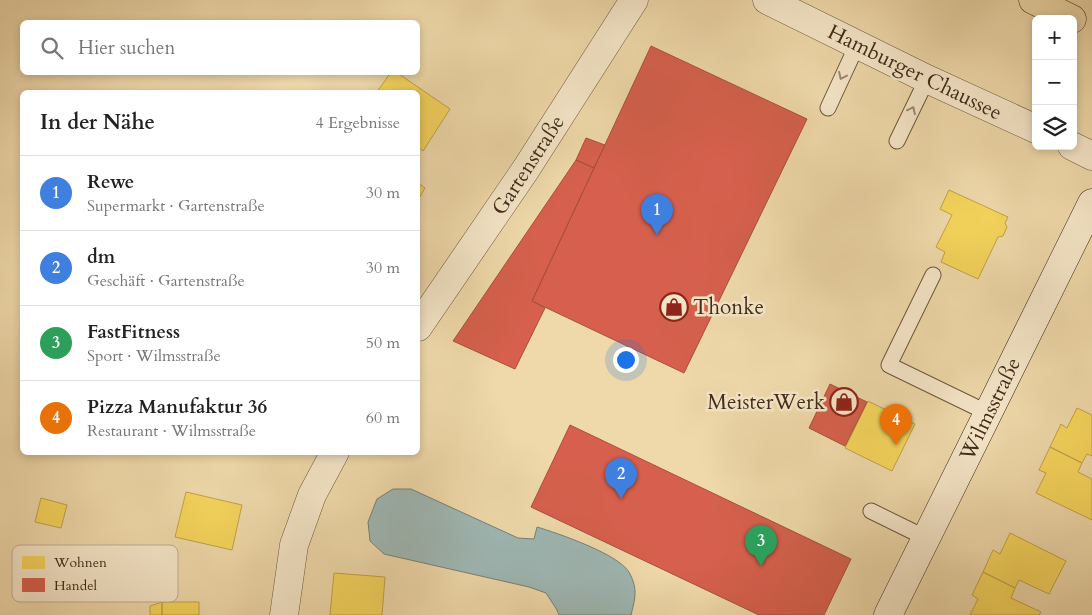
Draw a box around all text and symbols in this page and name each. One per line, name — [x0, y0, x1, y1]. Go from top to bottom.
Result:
map controls — [1032, 15, 1077, 150]
button: + — [1032, 15, 1077, 60]
street label: Hamburger Chaussee — [823, 18, 1007, 127]
search box — [20, 20, 420, 75]
icon: search — [38, 34, 66, 62]
text: Hier suchen — [78, 35, 175, 61]
button: − — [1032, 60, 1077, 105]
one-way arrow — [838, 71, 849, 80]
button: layers — [1032, 105, 1077, 150]
one-way arrow — [906, 106, 916, 115]
text: In der Nähe — [40, 108, 155, 137]
street label: Gartenstraße — [485, 110, 572, 221]
text: 4 Ergebnisse — [315, 112, 400, 134]
text: Rewe — [87, 169, 134, 195]
text: 1 — [52, 182, 60, 204]
text: 30 m — [366, 182, 400, 204]
pin: 1 — [641, 194, 673, 235]
text: Supermarkt · Gartenstraße — [87, 195, 265, 217]
text: dm — [87, 244, 115, 270]
text: 2 — [52, 257, 60, 279]
text: 30 m — [366, 257, 400, 279]
text: Geschäft · Gartenstraße — [87, 270, 245, 292]
shop icon: Thonke — [659, 292, 689, 322]
place label: Thonke — [693, 293, 764, 322]
text: FastFitness — [87, 319, 180, 345]
text: 3 — [52, 332, 60, 354]
text: 50 m — [366, 332, 400, 354]
text: Sport · Wilmsstraße — [87, 345, 221, 367]
your location — [613, 347, 639, 373]
street label: Wilmsstraße — [953, 353, 1028, 467]
shop icon: MeisterWerk — [829, 387, 859, 417]
place label: MeisterWerk — [707, 388, 826, 417]
text: Pizza Manufaktur 36 — [87, 394, 267, 420]
pin: 4 — [880, 404, 912, 445]
text: 4 — [52, 407, 60, 429]
text: 60 m — [366, 407, 400, 429]
text: Restaurant · Wilmsstraße — [87, 420, 256, 442]
pin: 2 — [605, 458, 637, 499]
pin: 3 — [745, 525, 777, 566]
legend — [12, 545, 178, 602]
text: Wohnen — [53, 553, 107, 572]
text: Handel — [54, 576, 98, 595]

